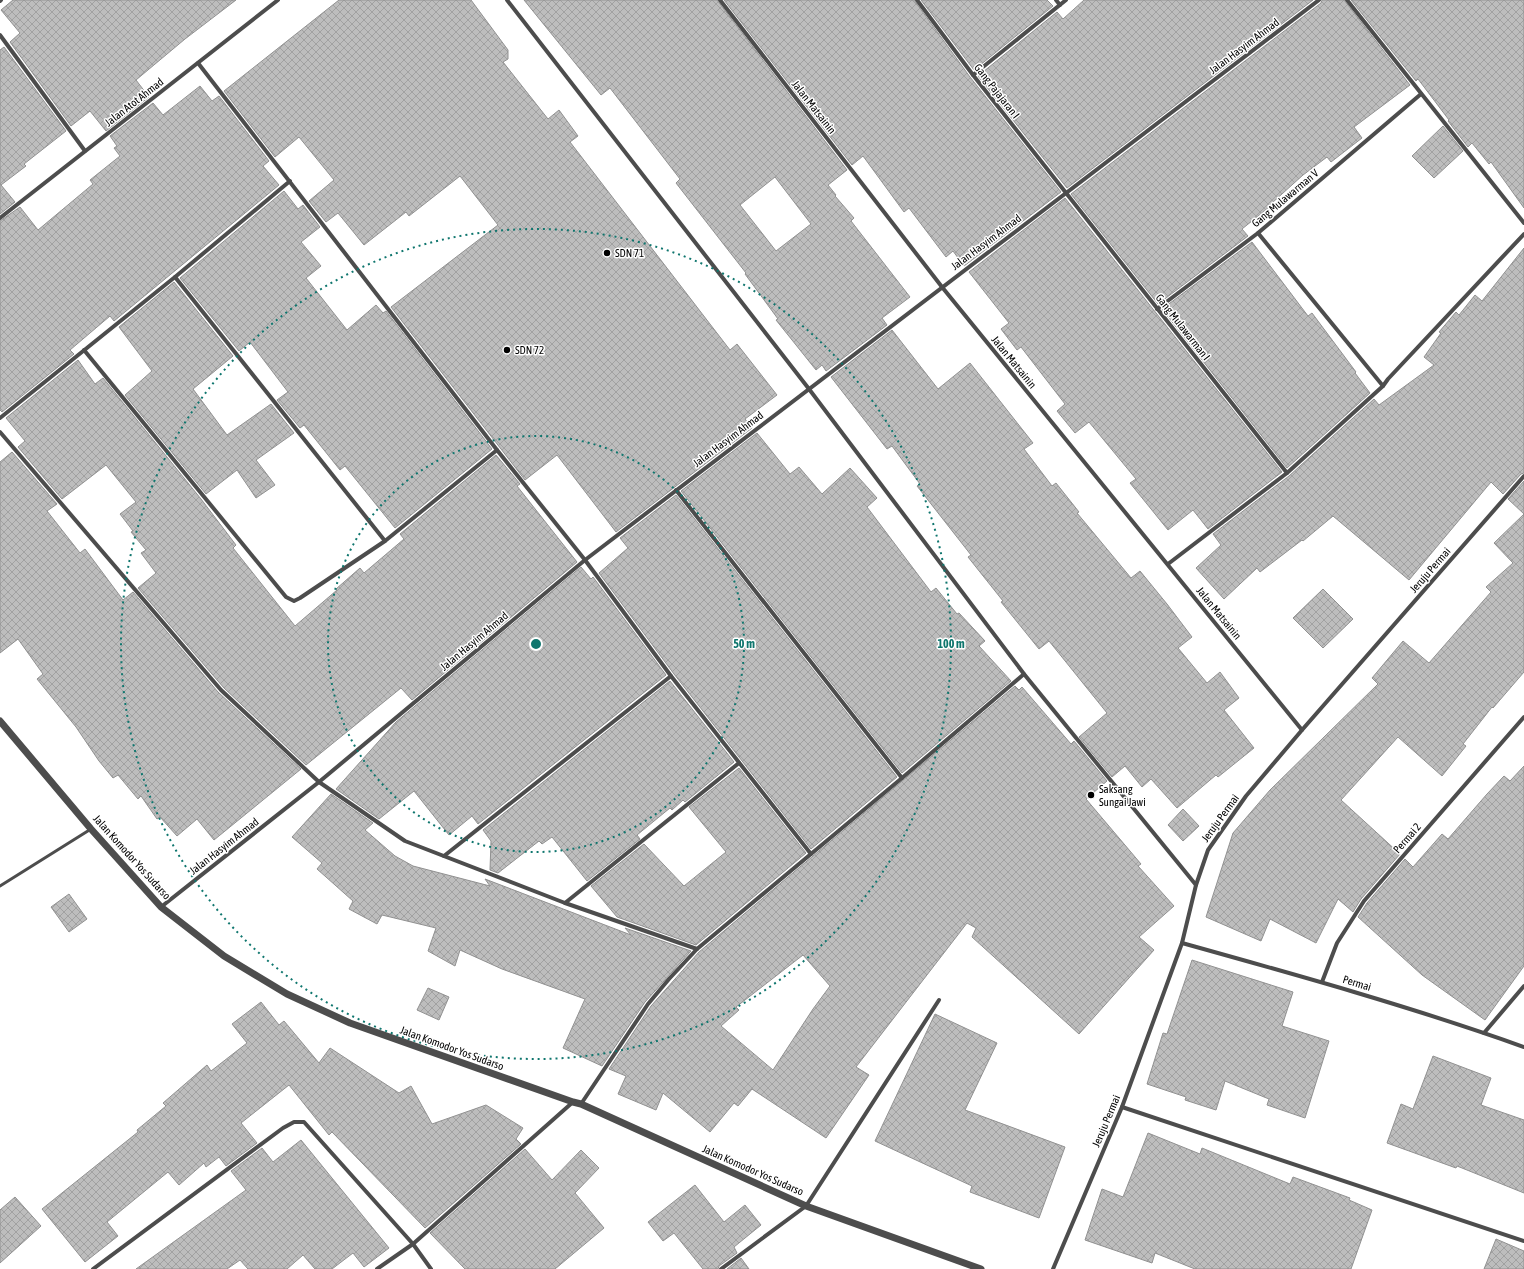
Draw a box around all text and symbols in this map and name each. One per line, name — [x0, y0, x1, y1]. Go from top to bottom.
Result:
street label: Jalan Hasyim Ahmad — [1207, 16, 1281, 76]
street label: Gang Pajajaran I — [972, 61, 1022, 121]
street label: Jalan Atot Ahmad — [102, 75, 166, 129]
street label: Jalan Matsainin — [790, 78, 838, 136]
street label: Gang Mulawarman V — [1249, 166, 1321, 229]
street label: Jalan Hasyim Ahmad — [949, 212, 1023, 272]
place label: SDN 71 — [615, 247, 644, 259]
marker: SDN 71 — [602, 248, 612, 258]
street label: Gang Mulawarman I — [1153, 291, 1213, 363]
street label: Jalan Matsainin — [989, 333, 1039, 391]
place label: SDN 72 — [515, 344, 544, 356]
marker: SDN 72 — [502, 345, 512, 355]
street label: Jalan Hasyim Ahmad — [691, 409, 765, 469]
street label: Jeruju Permai — [1407, 545, 1453, 595]
street label: Jalan Matsainin — [1194, 584, 1244, 642]
street label: Jalan Hasyim Ahmad — [438, 609, 510, 673]
centre of rings — [529, 637, 543, 651]
text: 50 m — [733, 637, 755, 651]
text: 100 m — [937, 637, 965, 651]
place label: Saksang Sungai Jawi — [1099, 783, 1146, 808]
marker: Saksang Sungai Jawi — [1086, 790, 1096, 800]
street label: Jeruju Permai — [1199, 792, 1241, 844]
street label: Jalan Komodor Yos Sudarso — [91, 812, 173, 902]
street label: Jalan Hasyim Ahmad — [187, 815, 261, 877]
street label: Permai 2 — [1391, 821, 1423, 855]
street label: Permai — [1341, 973, 1373, 993]
street label: Jalan Komodor Yos Sudarso — [399, 1024, 505, 1072]
street label: Jeruju Permai — [1090, 1093, 1122, 1149]
street label: Jalan Komodor Yos Sudarso — [701, 1142, 805, 1198]

